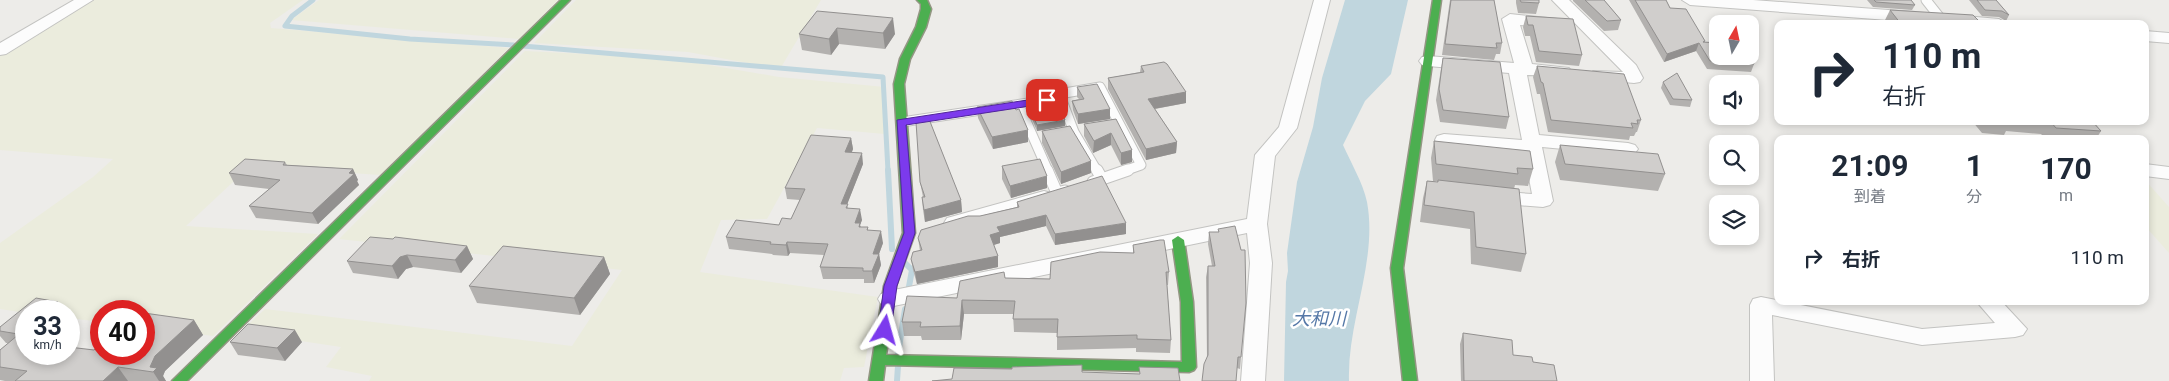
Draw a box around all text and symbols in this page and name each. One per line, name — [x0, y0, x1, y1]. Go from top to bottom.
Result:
north arrow — [1709, 15, 1759, 65]
map controls — [1709, 15, 1759, 245]
text: 110 m — [1882, 36, 1981, 77]
icon: right — [1799, 40, 1864, 105]
button: sound — [1709, 75, 1759, 125]
pin — [1026, 79, 1068, 121]
text: 右折 — [1882, 84, 1926, 109]
icon: arrive — [1033, 86, 1061, 114]
button: search — [1709, 135, 1759, 185]
text: 21:09 — [1831, 148, 1909, 183]
text: 1 — [1966, 148, 1983, 183]
text: 170 — [2040, 151, 2092, 186]
text: m — [2059, 186, 2073, 205]
text: 到着 — [1854, 187, 1886, 206]
text: 分 — [1966, 187, 1982, 206]
button: layers — [1709, 195, 1759, 245]
icon: right — [1799, 244, 1827, 272]
text: 110 m — [2071, 246, 2124, 269]
text: 右折 — [1842, 248, 1880, 271]
speed limit sign: 40 — [90, 300, 155, 365]
position arrow — [858, 303, 910, 355]
water label: 大和川 — [1292, 308, 1348, 329]
text: 33 — [33, 312, 62, 341]
text: km/h — [33, 338, 62, 352]

